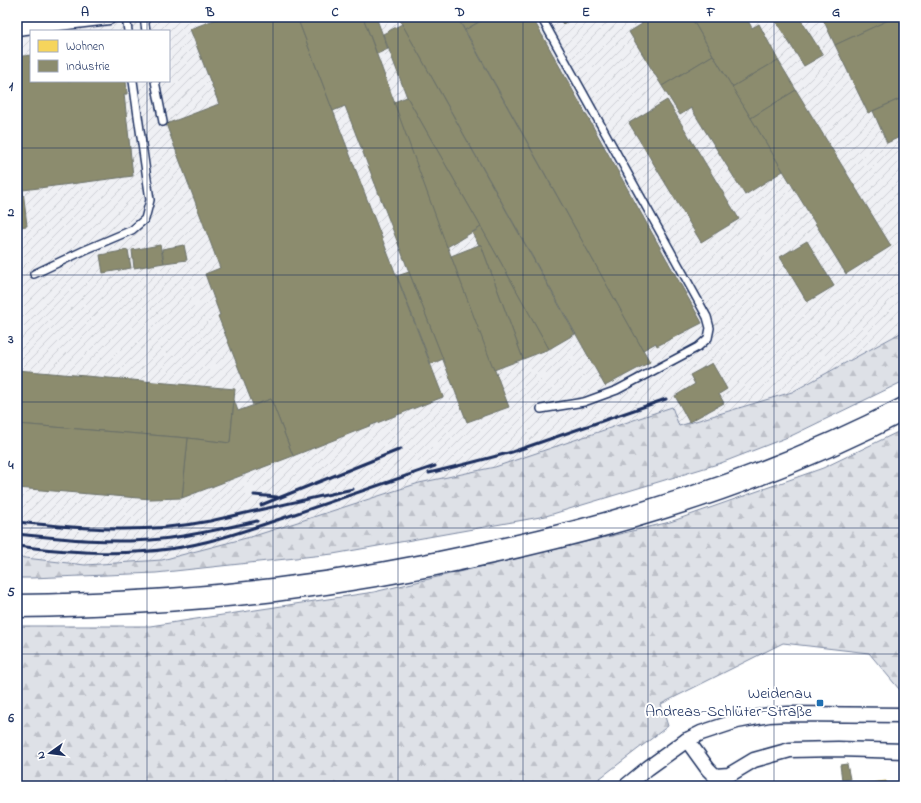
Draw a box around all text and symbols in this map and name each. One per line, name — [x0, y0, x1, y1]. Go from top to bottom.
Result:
text: A — [81, 3, 89, 22]
text: B — [205, 3, 215, 22]
text: C — [331, 3, 339, 22]
text: D — [454, 3, 465, 22]
text: E — [582, 3, 590, 22]
text: F — [706, 3, 716, 22]
text: G — [832, 3, 840, 22]
legend — [30, 30, 170, 82]
text: Wohnen — [66, 38, 104, 56]
text: Industrie — [66, 58, 110, 76]
text: 1 — [9, 77, 14, 96]
text: 2 — [7, 203, 15, 222]
text: 3 — [7, 330, 14, 349]
text: 4 — [7, 456, 14, 475]
text: 5 — [7, 583, 15, 602]
place label: Weidenau Andreas-Schlüter-Straße — [645, 682, 813, 724]
marker: Weidenau Andreas-Schlüter-Straße — [815, 698, 825, 708]
text: 6 — [7, 709, 14, 728]
north arrow — [30, 733, 70, 773]
text: N — [33, 750, 50, 761]

